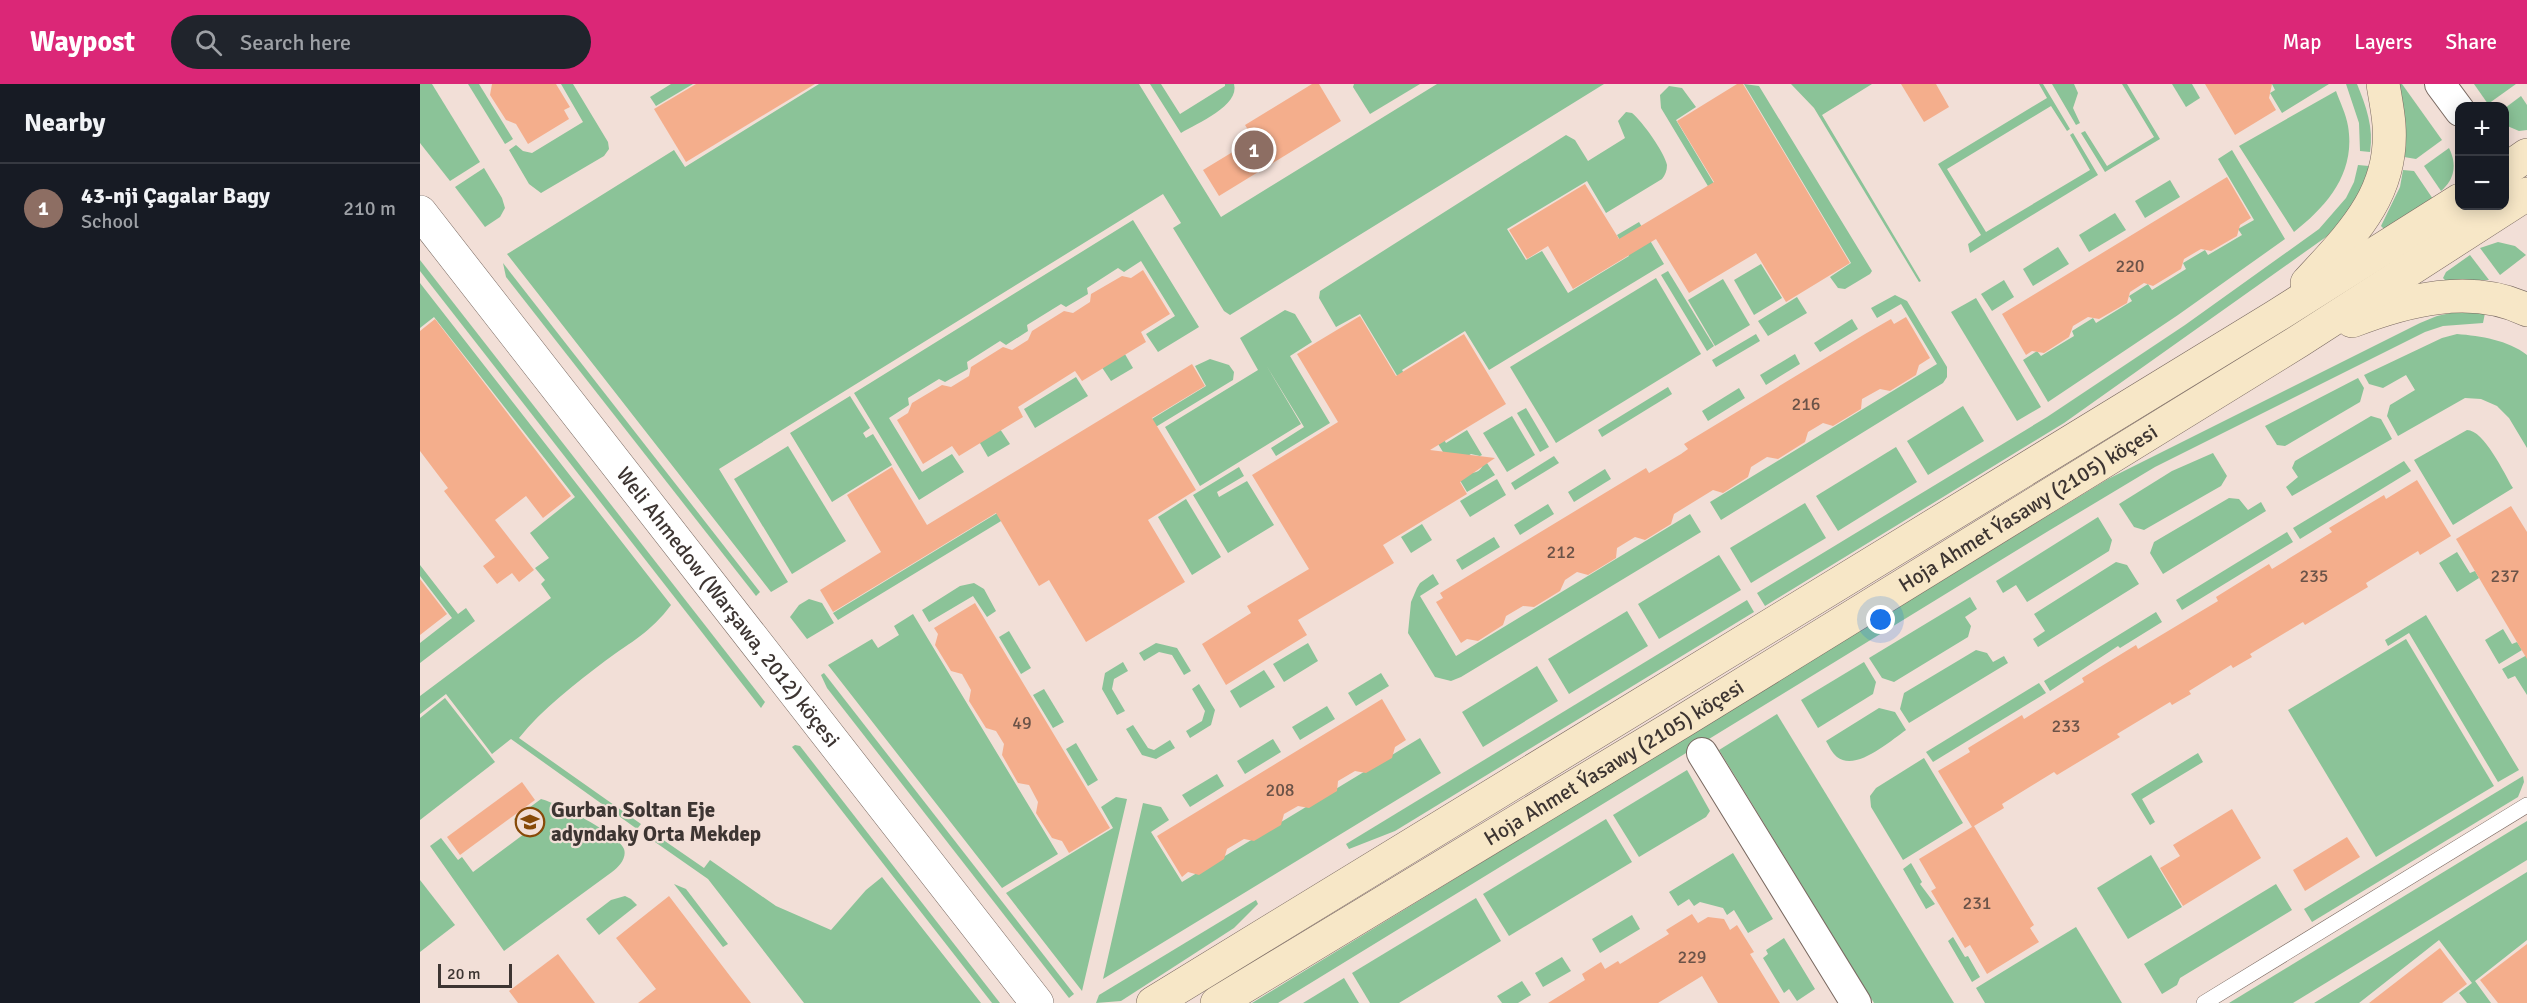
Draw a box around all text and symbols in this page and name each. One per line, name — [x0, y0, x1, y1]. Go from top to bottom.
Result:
search box — [171, 15, 591, 69]
text: Waypost — [30, 25, 135, 59]
icon: search — [192, 26, 225, 59]
text: Search here — [240, 29, 351, 56]
text: Map — [2283, 29, 2321, 55]
text: Layers — [2354, 29, 2412, 55]
text: Share — [2445, 29, 2497, 55]
map controls — [2455, 102, 2509, 210]
button: + — [2455, 102, 2509, 156]
text: Nearby — [24, 107, 105, 139]
pin: 1 — [1234, 128, 1274, 172]
button: − — [2455, 156, 2509, 210]
text: 43-nji Çagalar Bagy — [81, 182, 270, 209]
text: 1 — [38, 196, 49, 221]
text: 210 m — [343, 196, 396, 221]
text: School — [81, 209, 139, 234]
house number: 220 — [2115, 255, 2145, 277]
house number: 216 — [1791, 393, 1821, 415]
street label: Hoja Ahmet Ýasawy (2105) köçesi — [1894, 419, 2162, 598]
street label: Weli Ahmedow (Warşawa, 2012) köçesi — [611, 462, 846, 752]
house number: 212 — [1546, 541, 1576, 563]
house number: 235 — [2299, 565, 2329, 587]
house number: 237 — [2490, 565, 2520, 587]
your location — [1866, 605, 1895, 634]
street label: Hoja Ahmet Ýasawy (2105) köçesi — [1479, 674, 1749, 851]
house number: 49 — [1012, 712, 1032, 734]
house number: 233 — [2051, 715, 2081, 737]
house number: 208 — [1265, 779, 1295, 801]
place label: Gurban Soltan Eje adyndaky Orta Mekdep — [551, 797, 761, 847]
school or university icon: Gurban Soltan Eje adyndaky Orta Mekdep — [514, 806, 546, 838]
house number: 231 — [1962, 892, 1992, 914]
house number: 229 — [1677, 946, 1707, 968]
scale bar — [438, 961, 512, 988]
text: 20 m — [447, 964, 481, 984]

